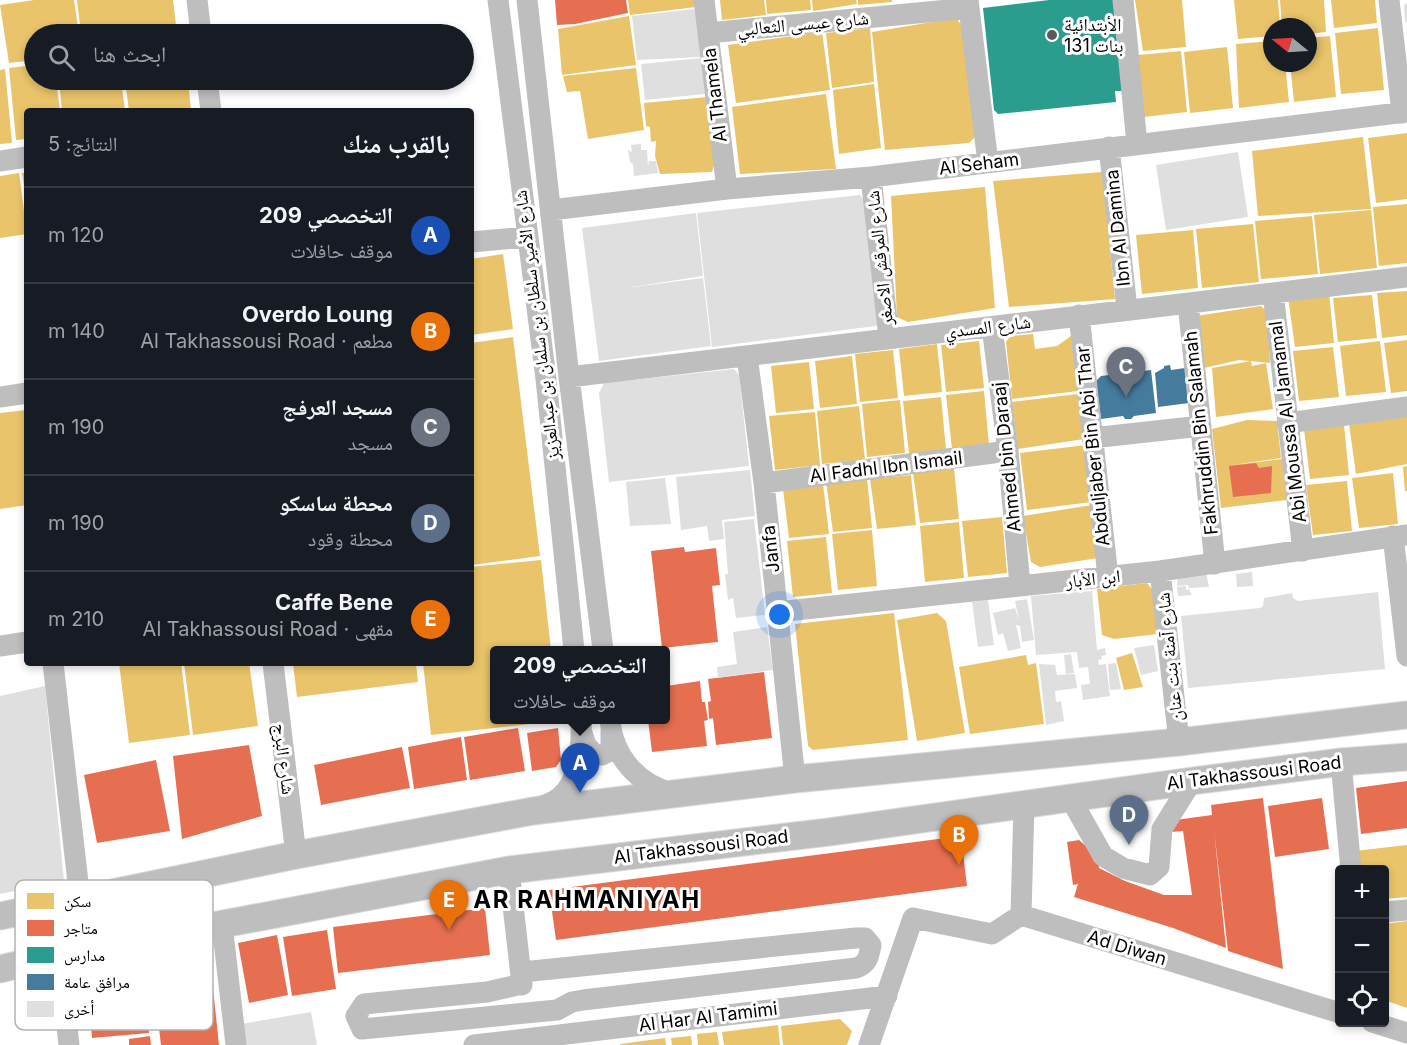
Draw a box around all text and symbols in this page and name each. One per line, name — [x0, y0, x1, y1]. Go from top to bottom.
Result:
street label: شارع عيسى الثعالبي — [736, 7, 870, 44]
place label: الأبتدائية 131 بنات — [1064, 14, 1124, 57]
north arrow — [1263, 18, 1317, 72]
search box — [24, 24, 474, 90]
marker: الأبتدائية 131 بنات — [1045, 28, 1059, 42]
icon: search — [45, 41, 78, 74]
text: ابحث هنا — [93, 41, 166, 67]
street label: Al Thamela — [698, 47, 731, 143]
text: بالقرب منك — [342, 128, 450, 159]
text: النتائج: 5 — [48, 132, 117, 156]
street label: Al Seham — [938, 148, 1020, 179]
street label: Ibn Al Damina — [1101, 169, 1134, 288]
street label: شارع الأمير سلطان بن سلمان بن عبدالعزيز — [510, 189, 565, 462]
street label: شارع المرقش الاصغر — [862, 189, 898, 328]
text: التخصصي 209 — [259, 202, 393, 228]
text: 120 m — [48, 223, 104, 247]
text: A — [423, 223, 438, 247]
text: موقف حافلات — [290, 239, 393, 263]
text: Overdo Loung — [242, 301, 393, 327]
street label: شارع المسدي — [944, 311, 1033, 347]
text: 140 m — [48, 319, 105, 343]
text: B — [424, 319, 437, 343]
street label: Abi Moussa Al Jamamal — [1265, 320, 1310, 524]
text: مطعم · Al Takhassousi Road — [140, 329, 393, 353]
street label: Fakhruddin Bin Salamah — [1179, 330, 1222, 536]
street label: Abduljaber Bin Abi Thar — [1072, 345, 1113, 547]
pin: C — [1106, 348, 1146, 397]
street label: Ahmed bin Daraaj — [988, 381, 1025, 533]
text: مسجد العرفج — [282, 394, 393, 420]
text: 190 m — [48, 415, 104, 439]
text: C — [423, 415, 438, 439]
text: مسجد — [348, 431, 393, 455]
street label: Al Fadhl Ibn Ismail — [808, 447, 963, 486]
text: محطة ساسكو — [279, 490, 393, 516]
text: 190 m — [48, 511, 104, 535]
text: D — [423, 511, 438, 535]
street label: Janfa — [758, 524, 783, 574]
text: محطة وقود — [308, 527, 393, 551]
street label: ابن الأبار — [1064, 565, 1121, 593]
text: Caffe Bene — [275, 589, 393, 615]
street label: شارع آمنة بنت عنان — [1152, 591, 1188, 723]
your location — [765, 600, 794, 629]
text: 210 m — [48, 607, 104, 631]
text: E — [424, 607, 437, 631]
text: مقهى · Al Takhassousi Road — [143, 617, 393, 641]
popup — [490, 646, 670, 724]
text: التخصصي 209 — [513, 652, 647, 678]
text: موقف حافلات — [513, 689, 616, 713]
street label: شارع البرج — [268, 722, 299, 796]
pin: A — [560, 744, 600, 793]
street label: Al Takhassousi Road — [1165, 751, 1342, 794]
pin: D — [1110, 796, 1148, 845]
pin: B — [940, 816, 978, 865]
street label: Al Takhassousi Road — [612, 825, 789, 868]
map controls — [1335, 865, 1389, 1027]
button: + — [1335, 865, 1389, 919]
legend — [15, 880, 213, 1030]
pin: E — [430, 880, 468, 930]
district label: AR RAHMANIYAH — [473, 885, 701, 914]
text: سكن — [64, 891, 91, 912]
text: متاجر — [63, 918, 98, 938]
button: − — [1335, 919, 1389, 973]
street label: Ad Diwan — [1085, 926, 1169, 969]
text: مدارس — [64, 945, 105, 966]
text: مرافق عامة — [64, 972, 130, 993]
button: locate — [1335, 973, 1389, 1027]
street label: Al Har Al Tamimi — [637, 998, 779, 1035]
text: أخرى — [64, 999, 94, 1020]

